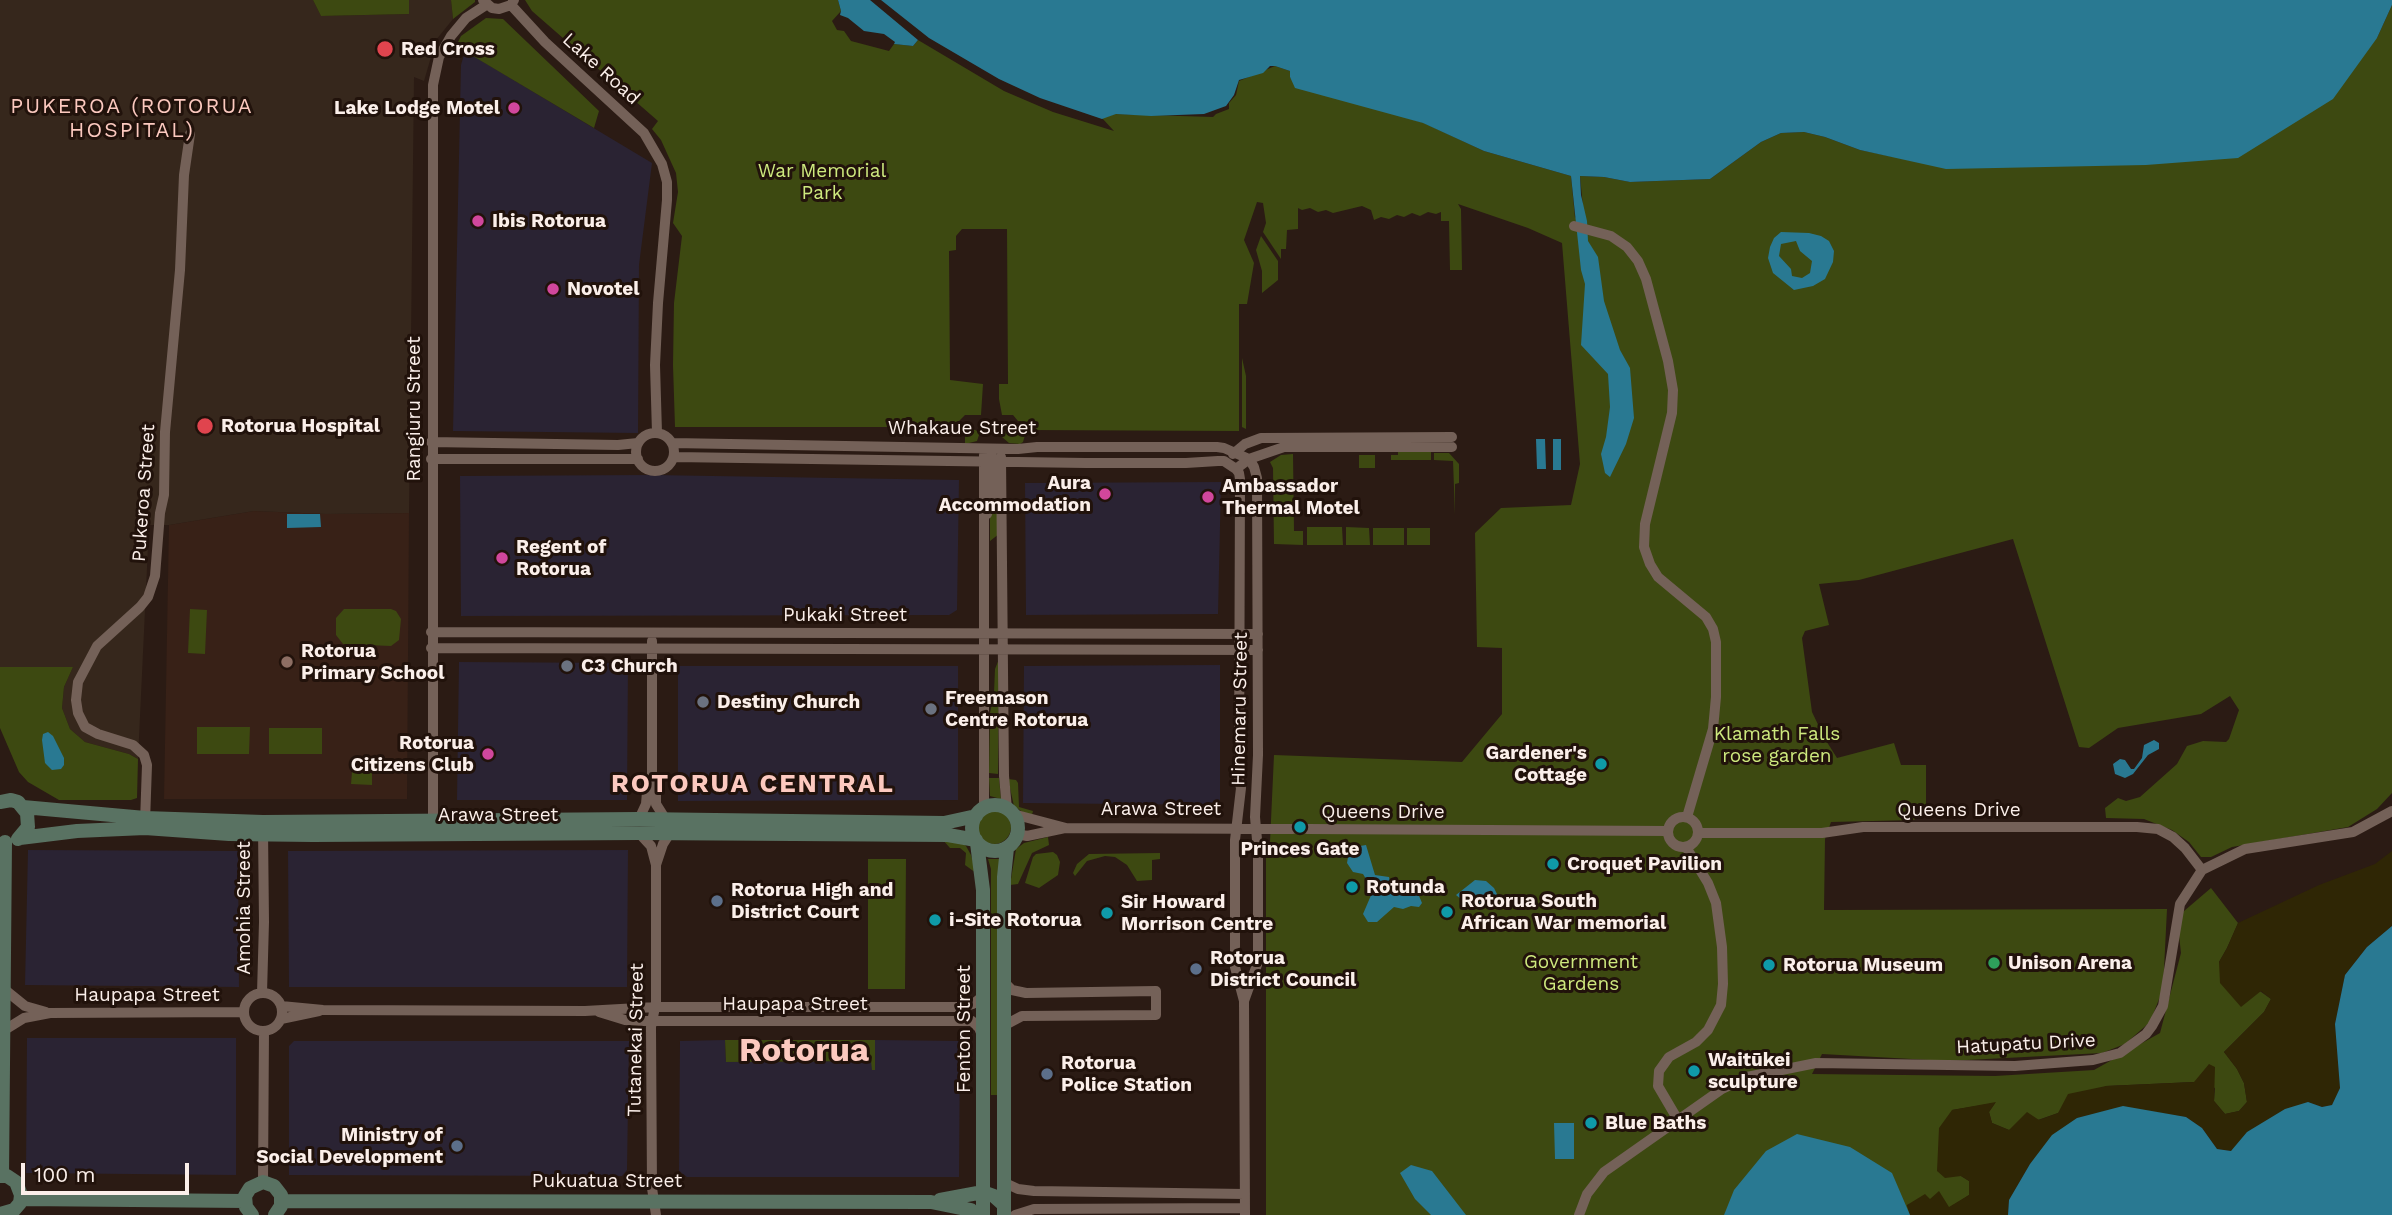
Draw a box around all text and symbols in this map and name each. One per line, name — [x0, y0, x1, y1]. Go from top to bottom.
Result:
street label: Lake Road — [558, 28, 644, 110]
place label: Red Cross — [401, 38, 495, 60]
marker: Red Cross — [375, 39, 395, 59]
district label: PUKEROA (ROTORUA HOSPITAL) — [12, 94, 252, 144]
place label: Lake Lodge Motel — [334, 97, 500, 119]
marker: Lake Lodge Motel — [506, 100, 522, 116]
park label: War Memorial Park — [758, 160, 886, 204]
place label: Ibis Rotorua — [492, 210, 606, 232]
marker: Ibis Rotorua — [470, 213, 486, 229]
place label: Novotel — [567, 278, 640, 300]
marker: Novotel — [545, 281, 561, 297]
street label: Rangiuru Street — [403, 336, 425, 482]
place label: Rotorua Hospital — [221, 415, 380, 437]
marker: Rotorua Hospital — [195, 416, 215, 436]
street label: Whakaue Street — [888, 417, 1036, 439]
street label: Pukeroa Street — [128, 423, 160, 563]
place label: Aura Accommodation — [939, 472, 1091, 516]
place label: Ambassador Thermal Motel — [1222, 475, 1360, 519]
marker: Aura Accommodation — [1097, 486, 1113, 502]
marker: Ambassador Thermal Motel — [1200, 489, 1216, 505]
place label: Regent of Rotorua — [516, 536, 606, 580]
marker: Regent of Rotorua — [494, 550, 510, 566]
street label: Pukaki Street — [783, 604, 907, 626]
street label: Hinemaru Street — [1227, 632, 1253, 786]
place label: Rotorua Primary School — [301, 640, 444, 684]
marker: Rotorua Primary School — [279, 654, 295, 670]
place label: C3 Church — [581, 655, 678, 677]
marker: C3 Church — [559, 658, 575, 674]
place label: Freemason Centre Rotorua — [945, 687, 1088, 731]
place label: Destiny Church — [717, 691, 860, 713]
marker: Destiny Church — [695, 694, 711, 710]
marker: Freemason Centre Rotorua — [923, 701, 939, 717]
park label: Klamath Falls rose garden — [1714, 723, 1840, 767]
place label: Rotorua Citizens Club — [351, 732, 474, 776]
place label: Gardener's Cottage — [1486, 742, 1587, 786]
marker: Rotorua Citizens Club — [480, 746, 496, 762]
marker: Gardener's Cottage — [1593, 756, 1609, 772]
district label: ROTORUA CENTRAL — [613, 768, 893, 800]
street label: Arawa Street — [1101, 798, 1221, 820]
street label: Queens Drive — [1897, 799, 2021, 821]
street label: Queens Drive — [1321, 801, 1445, 823]
street label: Arawa Street — [438, 804, 558, 826]
marker: Princes Gate — [1292, 819, 1308, 835]
place label: Princes Gate — [1240, 838, 1360, 860]
street label: Amohia Street — [233, 841, 255, 975]
place label: Croquet Pavilion — [1567, 853, 1722, 875]
marker: Croquet Pavilion — [1545, 856, 1561, 872]
place label: Rotunda — [1366, 876, 1445, 898]
place label: Rotorua High and District Court — [731, 879, 893, 923]
marker: Rotunda — [1344, 879, 1360, 895]
place label: Rotorua South African War memorial — [1461, 890, 1666, 934]
place label: Sir Howard Morrison Centre — [1121, 891, 1273, 935]
marker: Rotorua High and District Court — [709, 893, 725, 909]
marker: Rotorua South African War memorial — [1439, 904, 1455, 920]
marker: Sir Howard Morrison Centre — [1099, 905, 1115, 921]
place label: i-Site Rotorua — [949, 909, 1082, 931]
marker: i-Site Rotorua — [927, 912, 943, 928]
place label: Rotorua District Council — [1210, 947, 1356, 991]
park label: Government Gardens — [1524, 951, 1638, 995]
place label: Unison Arena — [2008, 952, 2132, 974]
place label: Rotorua Museum — [1783, 954, 1943, 976]
marker: Unison Arena — [1986, 955, 2002, 971]
marker: Rotorua Museum — [1761, 957, 1777, 973]
marker: Rotorua District Council — [1188, 961, 1204, 977]
street label: Tutanekai Street — [623, 963, 649, 1117]
street label: Fenton Street — [953, 965, 975, 1093]
street label: Haupapa Street — [74, 984, 220, 1006]
street label: Haupapa Street — [722, 993, 868, 1015]
street label: Hatupatu Drive — [1956, 1029, 2096, 1059]
district label: Rotorua — [739, 1031, 869, 1071]
place label: Waitūkei sculpture — [1708, 1049, 1798, 1093]
place label: Rotorua Police Station — [1061, 1052, 1192, 1096]
marker: Waitūkei sculpture — [1686, 1063, 1702, 1079]
marker: Rotorua Police Station — [1039, 1066, 1055, 1082]
place label: Blue Baths — [1605, 1112, 1706, 1134]
marker: Blue Baths — [1583, 1115, 1599, 1131]
place label: Ministry of Social Development — [256, 1124, 443, 1168]
marker: Ministry of Social Development — [449, 1138, 465, 1154]
scale bar — [24, 1148, 192, 1192]
text: 100 m — [34, 1162, 96, 1187]
street label: Pukuatua Street — [532, 1170, 682, 1192]

